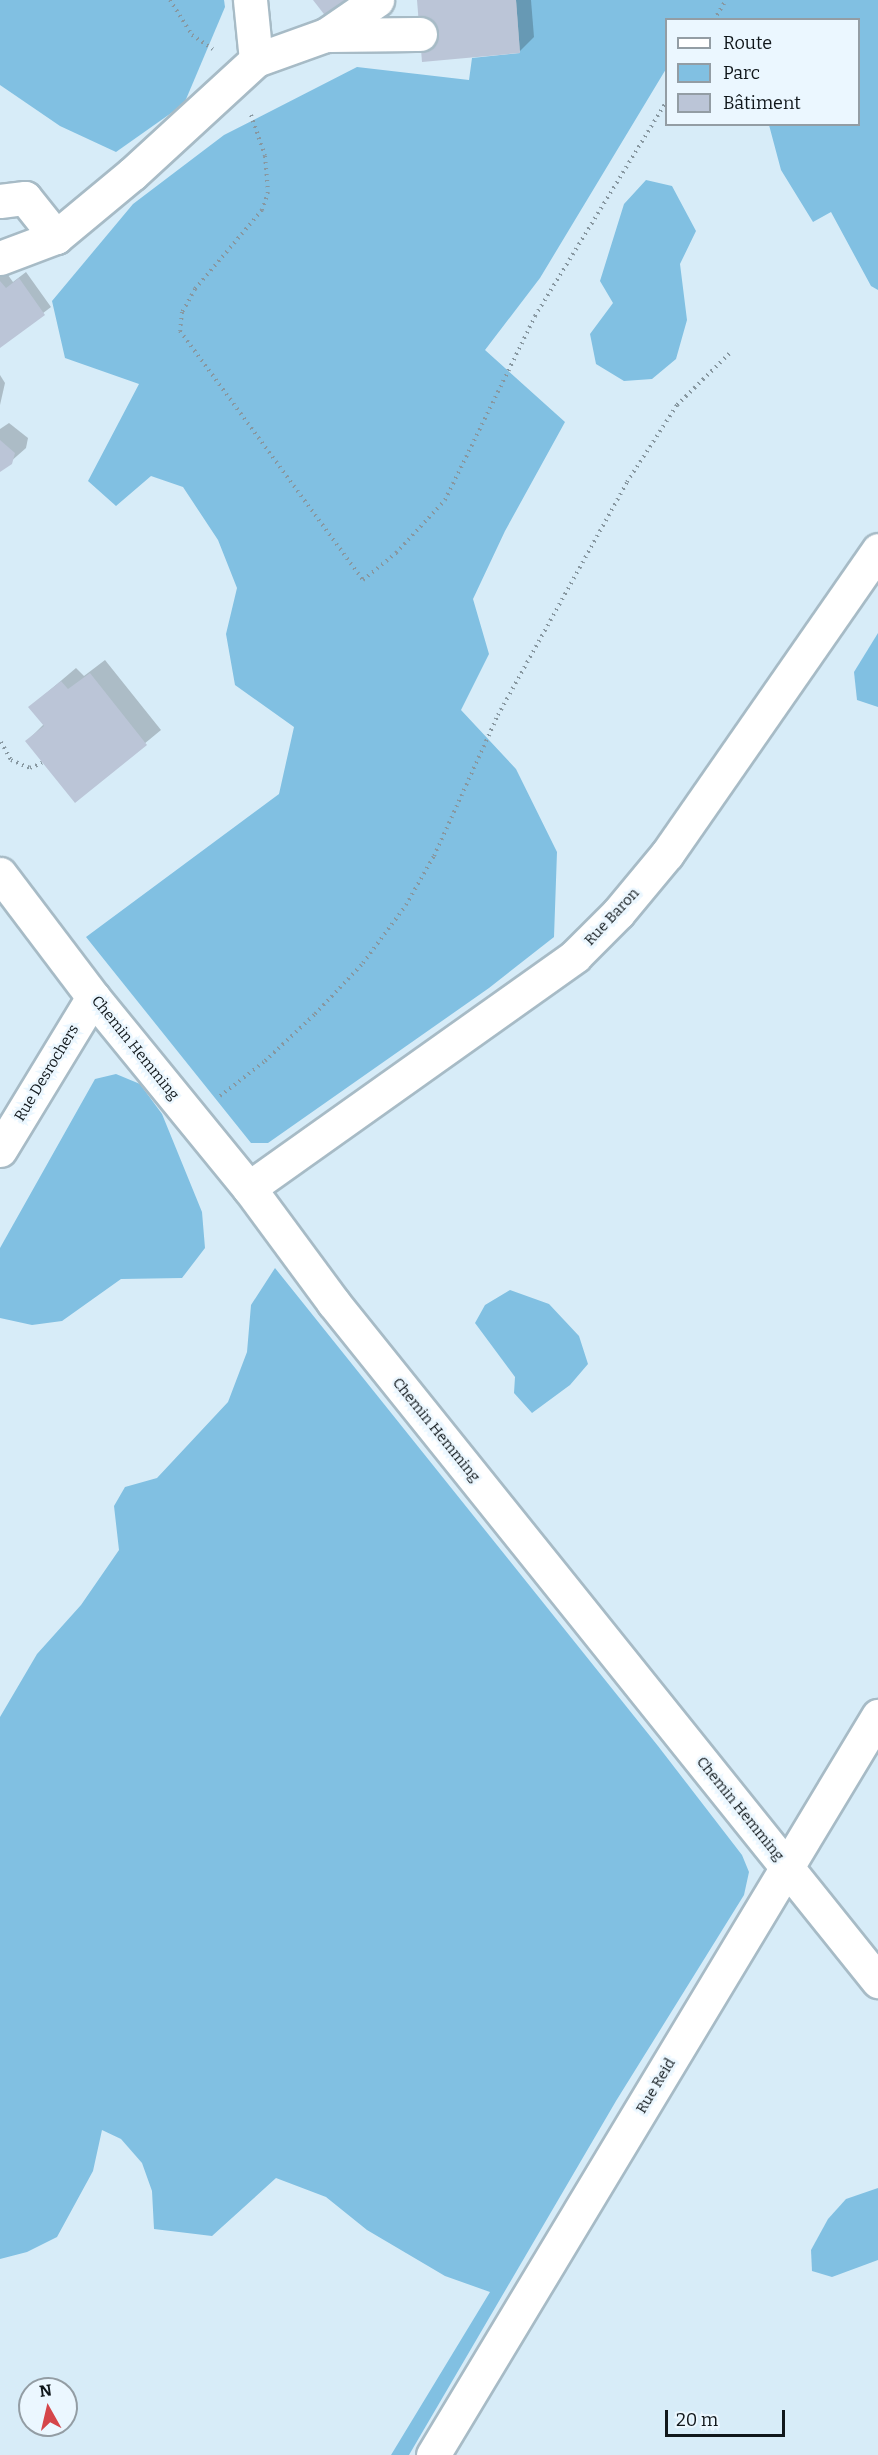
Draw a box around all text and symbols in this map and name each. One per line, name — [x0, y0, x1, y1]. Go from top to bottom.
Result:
legend — [665, 18, 860, 126]
text: Route — [723, 32, 772, 54]
text: Parc — [723, 62, 760, 84]
text: Bâtiment — [723, 92, 801, 114]
street label: Rue Baron — [581, 885, 643, 949]
street label: Chemin Hemming — [87, 992, 183, 1104]
street label: Rue Desrochers — [11, 1021, 83, 1125]
street label: Chemin Hemming — [388, 1374, 484, 1486]
street label: Chemin Hemming — [692, 1753, 788, 1865]
street label: Rue Reid — [633, 2055, 679, 2117]
north arrow — [18, 2377, 78, 2437]
text: N — [38, 2380, 53, 2401]
scale bar — [668, 2398, 788, 2436]
text: 20 m — [676, 2409, 718, 2431]

